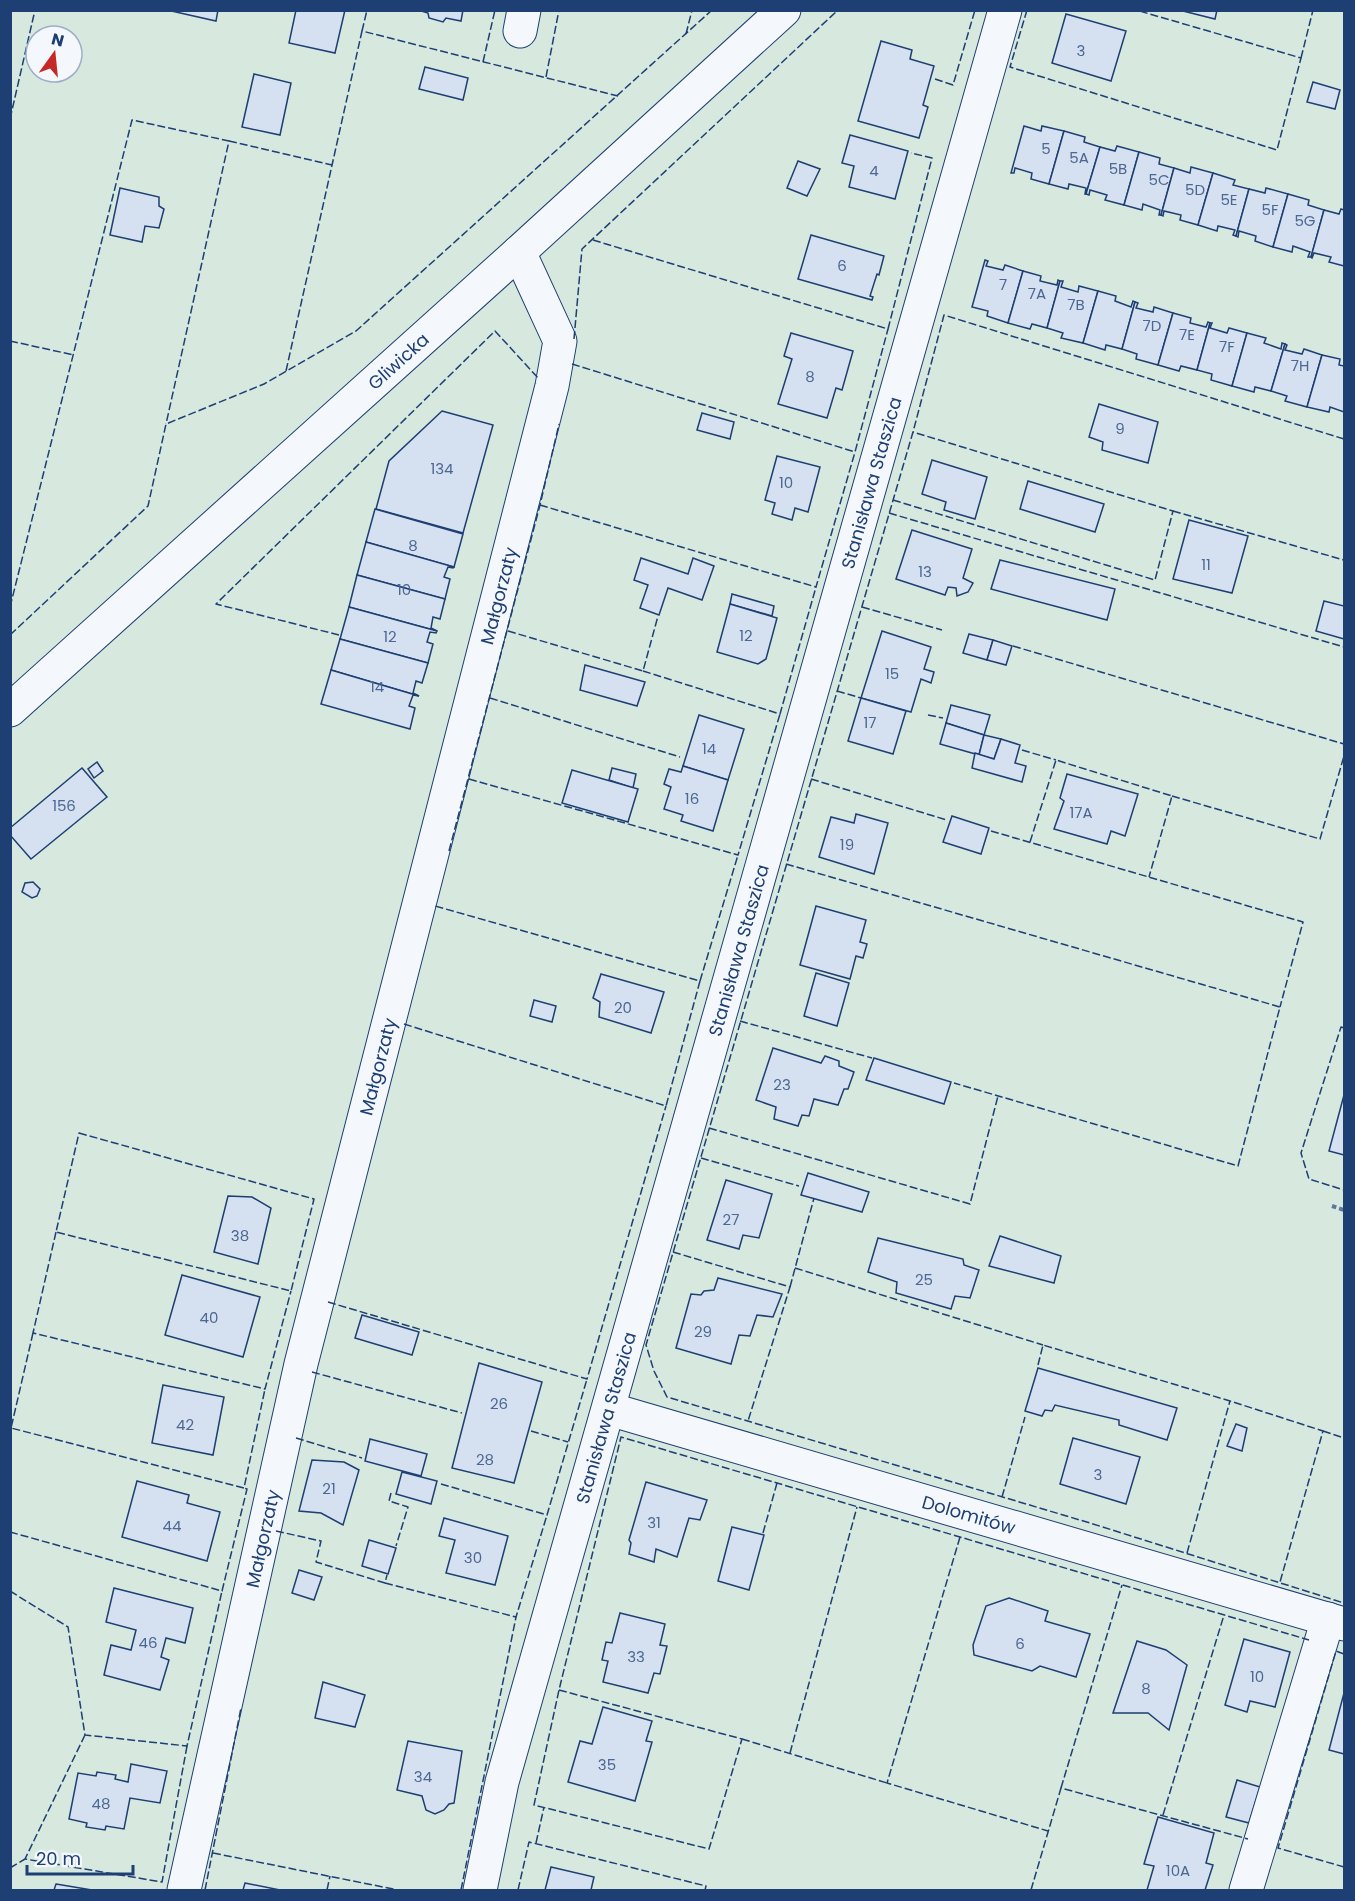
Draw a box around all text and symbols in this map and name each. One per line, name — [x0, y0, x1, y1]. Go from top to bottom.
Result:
north arrow — [24, 24, 84, 84]
text: N — [49, 27, 67, 53]
house number: 3 — [1077, 40, 1085, 61]
house number: 5 — [1041, 138, 1051, 159]
house number: 5A — [1069, 147, 1089, 168]
house number: 5B — [1109, 158, 1127, 179]
house number: 4 — [869, 160, 879, 181]
house number: 5C — [1148, 169, 1170, 190]
house number: 5D — [1185, 179, 1205, 200]
house number: 5E — [1220, 189, 1238, 210]
house number: 5F — [1262, 199, 1279, 220]
house number: 5G — [1294, 210, 1316, 231]
house number: 6 — [837, 255, 847, 276]
house number: 7 — [999, 274, 1007, 295]
house number: 7A — [1028, 283, 1046, 304]
house number: 7B — [1067, 294, 1085, 315]
house number: 7D — [1143, 315, 1161, 336]
house number: 7E — [1179, 324, 1195, 345]
street label: Gliwicka — [362, 327, 434, 395]
house number: 7F — [1219, 336, 1235, 357]
house number: 7H — [1291, 355, 1309, 376]
house number: 8 — [805, 366, 815, 387]
street label: Stanisława Staszica — [835, 394, 907, 571]
house number: 9 — [1115, 418, 1125, 439]
house number: 134 — [430, 458, 454, 479]
house number: 10 — [779, 472, 793, 493]
house number: 8 — [408, 535, 418, 556]
street label: Małgorzaty — [474, 544, 523, 647]
house number: 11 — [1201, 554, 1211, 575]
house number: 13 — [918, 561, 932, 582]
house number: 10 — [397, 579, 411, 600]
house number: 12 — [739, 625, 753, 646]
house number: 12 — [383, 626, 397, 647]
house number: 15 — [885, 663, 899, 684]
house number: 14 — [370, 676, 384, 697]
house number: 17 — [864, 712, 877, 733]
house number: 14 — [702, 738, 716, 759]
house number: 16 — [685, 788, 699, 809]
house number: 156 — [52, 795, 76, 816]
house number: 17A — [1069, 802, 1093, 823]
house number: 19 — [840, 834, 854, 855]
street label: Stanisława Staszica — [702, 861, 774, 1039]
house number: 20 — [614, 997, 632, 1018]
street label: Małgorzaty — [353, 1015, 402, 1118]
house number: 23 — [773, 1074, 791, 1095]
house number: 27 — [723, 1209, 739, 1230]
house number: 38 — [231, 1225, 249, 1246]
house number: 25 — [915, 1269, 933, 1290]
house number: 40 — [200, 1307, 218, 1328]
house number: 29 — [694, 1321, 712, 1342]
street label: Stanisława Staszica — [569, 1329, 642, 1506]
house number: 26 — [490, 1393, 508, 1414]
house number: 42 — [176, 1414, 194, 1435]
house number: 28 — [476, 1449, 494, 1470]
house number: 3 — [1094, 1464, 1102, 1485]
house number: 21 — [322, 1478, 336, 1499]
street label: Małgorzaty — [239, 1487, 285, 1590]
street label: Dolomitów — [919, 1489, 1019, 1540]
house number: 31 — [647, 1512, 661, 1533]
house number: 44 — [163, 1515, 181, 1536]
house number: 30 — [464, 1547, 482, 1568]
house number: 46 — [139, 1632, 157, 1653]
house number: 6 — [1015, 1633, 1025, 1654]
house number: 33 — [627, 1646, 645, 1667]
house number: 10 — [1250, 1666, 1264, 1687]
house number: 8 — [1141, 1678, 1151, 1699]
house number: 35 — [598, 1754, 616, 1775]
house number: 34 — [414, 1766, 432, 1787]
house number: 48 — [92, 1793, 110, 1814]
scale bar — [27, 1838, 134, 1876]
text: 20 m — [36, 1846, 81, 1871]
house number: 10A — [1166, 1860, 1190, 1881]

